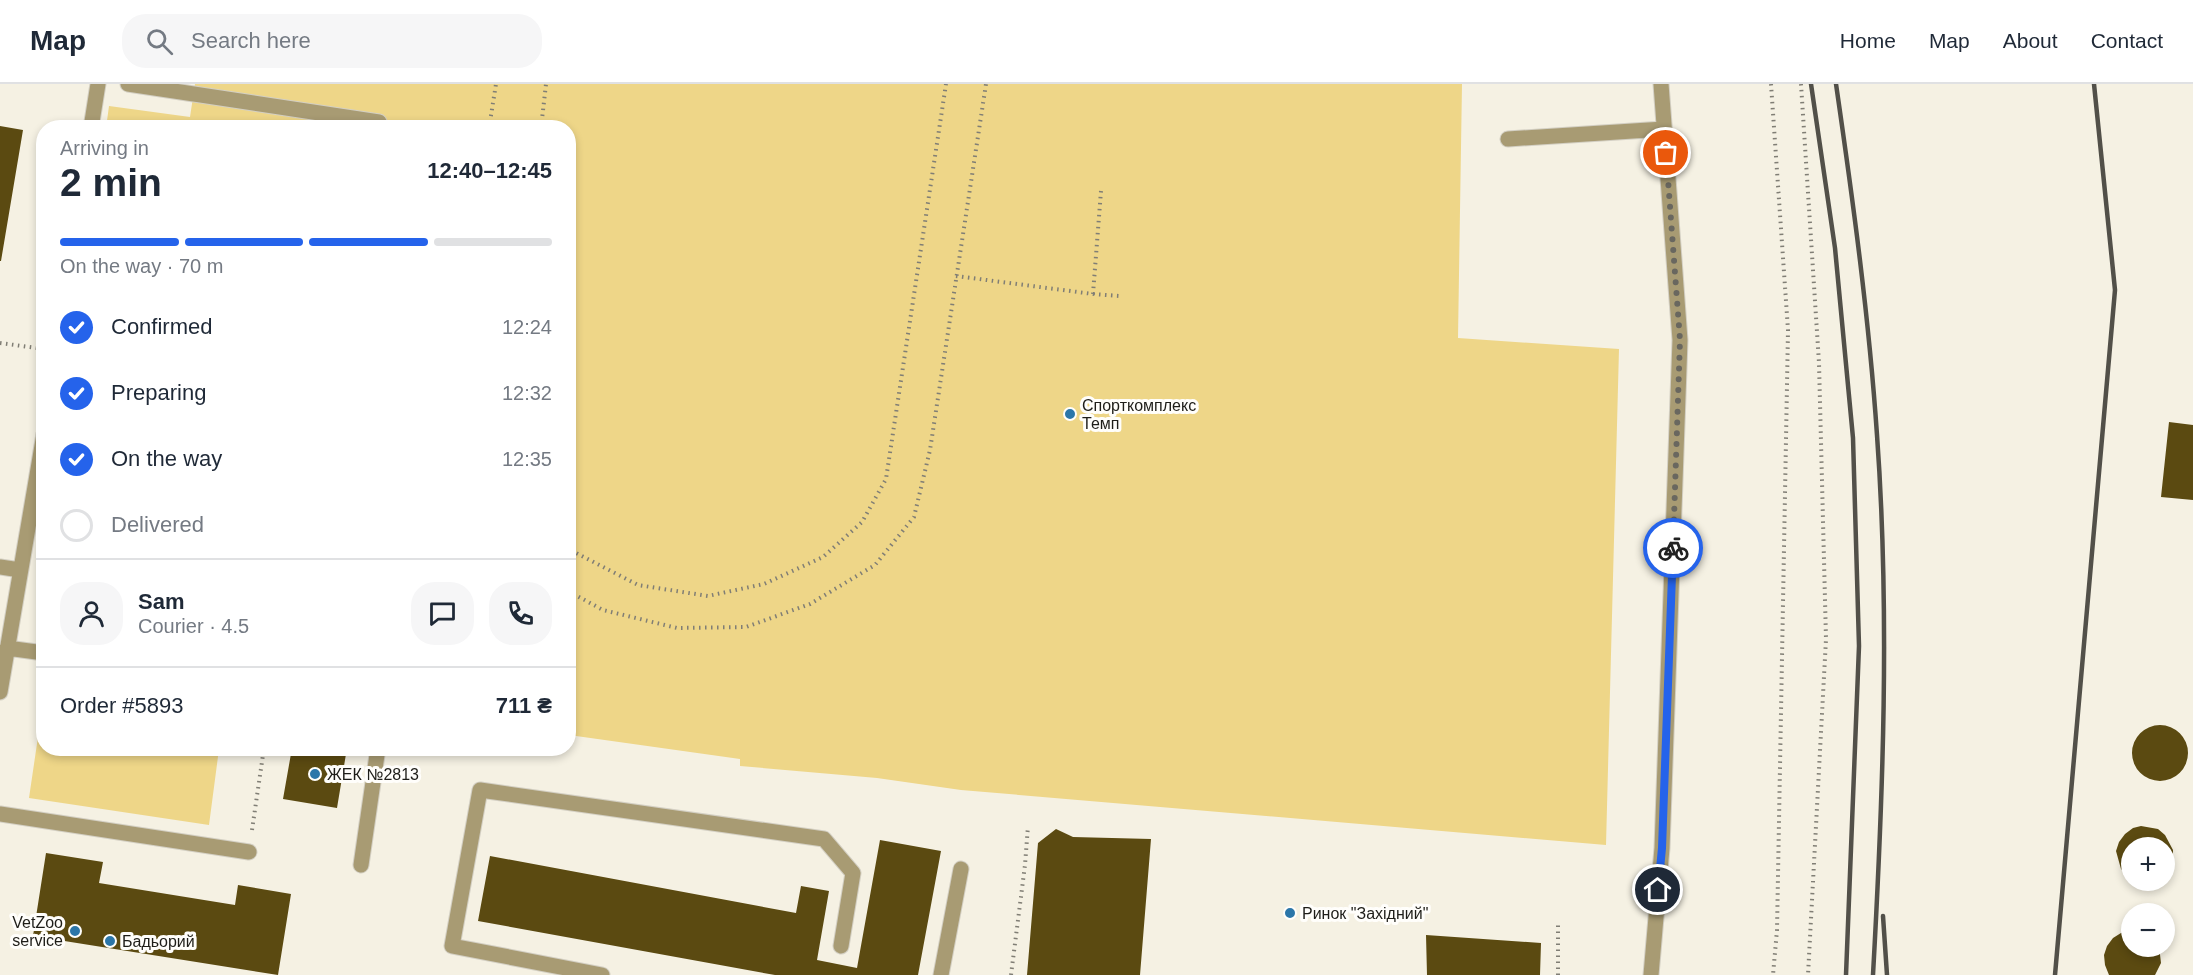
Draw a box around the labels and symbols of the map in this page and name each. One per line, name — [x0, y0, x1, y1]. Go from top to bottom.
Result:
pin — [1640, 127, 1691, 178]
place label: Спорткомплекс Темп — [1082, 397, 1196, 432]
marker: Спорткомплекс Темп — [1063, 407, 1077, 421]
courier — [1643, 518, 1703, 578]
place label: ЖЕК №2813 — [327, 766, 419, 783]
marker: ЖЕК №2813 — [308, 767, 322, 781]
pin — [1632, 864, 1683, 915]
place label: Ринок "Західний" — [1302, 905, 1428, 922]
marker: Ринок "Західний" — [1283, 906, 1297, 920]
place label: VetZoo service — [12, 914, 63, 949]
marker: VetZoo service — [68, 924, 82, 938]
place label: Бадьорий — [122, 933, 195, 950]
marker: Бадьорий — [103, 934, 117, 948]

